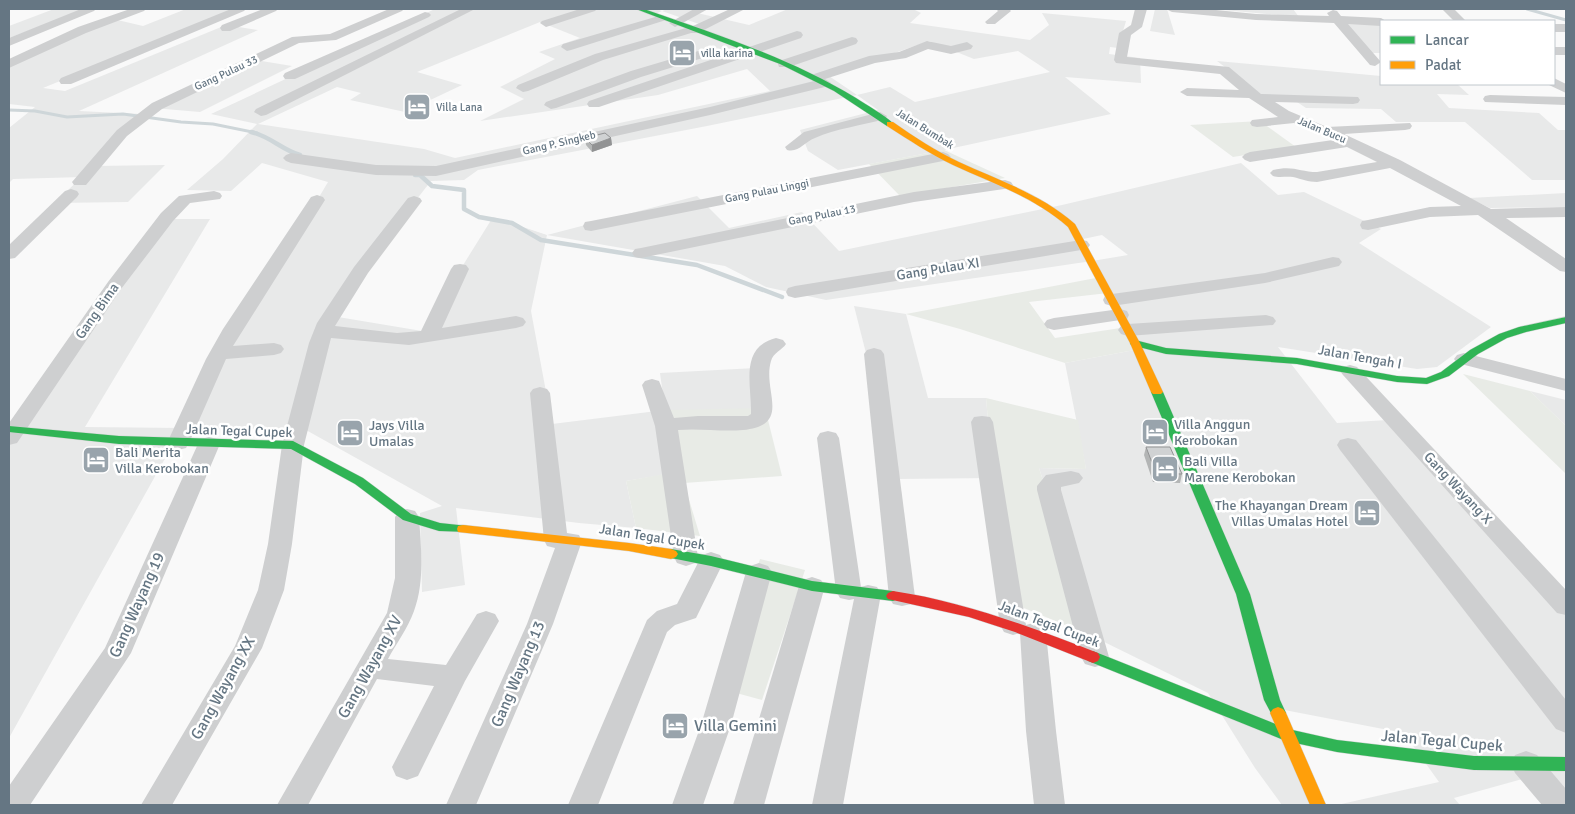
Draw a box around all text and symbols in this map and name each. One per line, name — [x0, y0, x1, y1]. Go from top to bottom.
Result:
legend — [1380, 20, 1555, 85]
text: Lancar — [1425, 31, 1469, 49]
hotel icon: villa karina — [667, 38, 697, 68]
place label: villa karina — [701, 47, 754, 60]
street label: Gang Pulau 33 — [192, 53, 260, 93]
text: Padat — [1425, 56, 1461, 74]
hotel icon: Villa Lana — [402, 92, 432, 122]
place label: Villa Lana — [436, 101, 483, 114]
street label: Jalan Bumbak — [894, 106, 957, 152]
street label: Jalan Bucu — [1296, 114, 1348, 146]
street label: Gang P. Singkeb — [521, 128, 597, 158]
street label: Gang Pulau Linggi — [724, 176, 810, 206]
street label: Gang Pulau 13 — [787, 202, 857, 228]
street label: Gang Pulau XI — [895, 254, 981, 284]
street label: Gang Bima — [71, 280, 123, 342]
street label: Jalan Tengah I — [1317, 341, 1403, 373]
place label: Villa Anggun Kerobokan — [1174, 416, 1250, 449]
place label: Jays Villa Umalas — [369, 417, 425, 450]
hotel icon: Villa Anggun Kerobokan — [1140, 417, 1170, 447]
hotel icon: Jays Villa Umalas — [335, 418, 365, 448]
street label: Jalan Tegal Cupek — [185, 421, 293, 441]
place label: Bali Merita Villa Kerobokan — [115, 444, 209, 477]
hotel icon: Bali Merita Villa Kerobokan — [81, 445, 111, 475]
street label: Gang Wayang X — [1420, 448, 1496, 528]
place label: Bali Villa Marene Kerobokan — [1184, 453, 1296, 486]
hotel icon: Bali Villa Marene Kerobokan — [1150, 454, 1180, 484]
place label: The Khayangan Dream Villas Umalas Hotel — [1215, 497, 1348, 530]
hotel icon: The Khayangan Dream Villas Umalas Hotel — [1352, 498, 1382, 528]
street label: Jalan Tegal Cupek — [598, 520, 706, 554]
street label: Gang Wayang 19 — [105, 549, 169, 661]
street label: Jalan Tegal Cupek — [996, 597, 1102, 651]
street label: Gang Wayang XV — [333, 612, 407, 722]
street label: Gang Wayang 13 — [487, 618, 549, 730]
street label: Gang Wayang XX — [186, 632, 260, 743]
hotel icon: Villa Gemini — [660, 711, 690, 741]
place label: Villa Gemini — [694, 716, 777, 736]
street label: Jalan Tegal Cupek — [1380, 726, 1504, 756]

